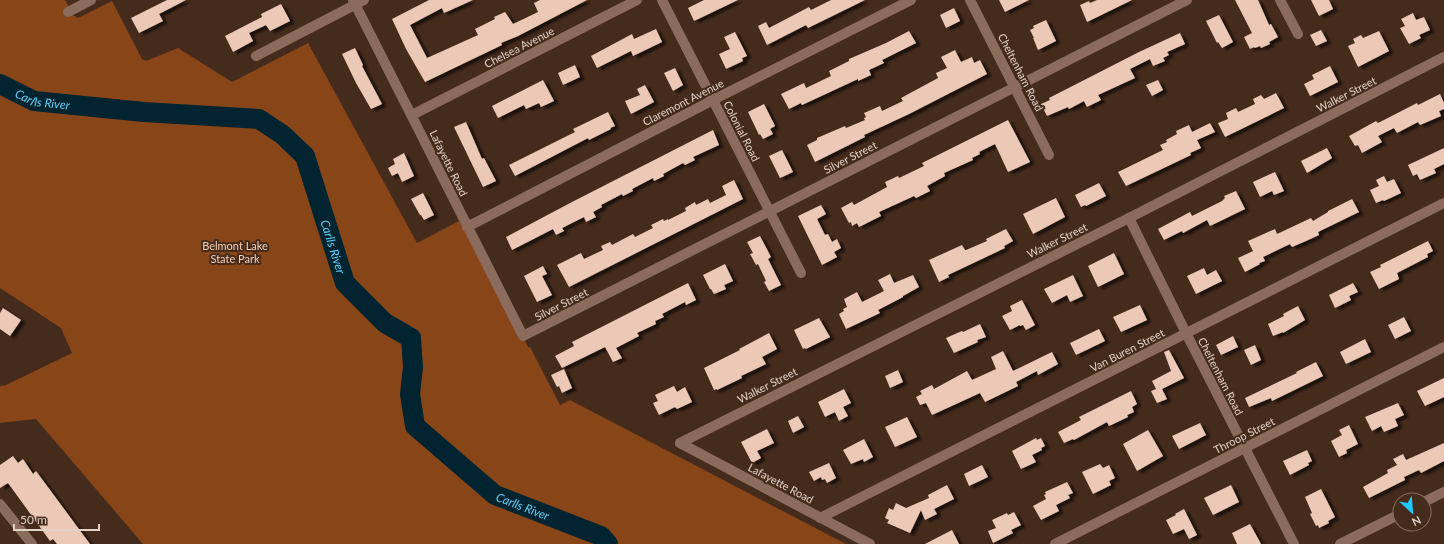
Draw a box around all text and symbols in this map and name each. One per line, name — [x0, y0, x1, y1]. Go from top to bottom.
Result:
street label: Chelsea Avenue — [482, 24, 556, 70]
street label: Cheltenham Road — [996, 31, 1046, 113]
street label: Walker Street — [1314, 73, 1378, 115]
street label: Claremont Avenue — [640, 76, 726, 128]
water label: Carlls River — [13, 85, 71, 112]
street label: Colonial Road — [721, 98, 763, 164]
street label: Lafayette Road — [427, 128, 471, 198]
street label: Silver Street — [821, 138, 879, 176]
water label: Carlls River — [318, 218, 349, 276]
street label: Walker Street — [1025, 220, 1089, 260]
park label: Belmont Lake State Park — [202, 239, 268, 265]
street label: Silver Street — [532, 285, 590, 323]
street label: Van Buren Street — [1088, 326, 1166, 374]
street label: Cheltenham Road — [1196, 335, 1246, 417]
street label: Walker Street — [735, 364, 799, 406]
street label: Throop Street — [1211, 414, 1277, 456]
street label: Lafayette Road — [746, 460, 816, 506]
water label: Carlls River — [494, 489, 553, 523]
north arrow — [1392, 492, 1432, 532]
scale bar — [14, 506, 99, 532]
text: 50 m — [20, 512, 47, 527]
text: N — [1410, 514, 1423, 529]

